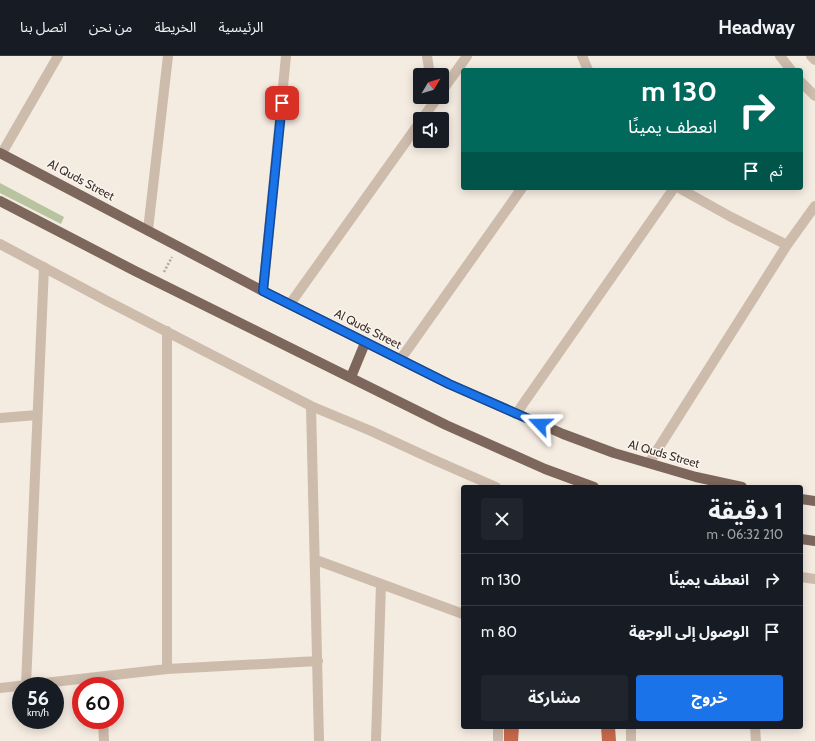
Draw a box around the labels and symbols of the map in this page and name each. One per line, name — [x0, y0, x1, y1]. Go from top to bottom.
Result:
north arrow — [413, 68, 449, 104]
pin — [265, 86, 299, 120]
street label: Al Quds Street — [45, 156, 117, 203]
street label: Al Quds Street — [332, 305, 404, 352]
position arrow — [519, 403, 561, 445]
street label: Al Quds Street — [627, 436, 702, 471]
speed limit sign: 60 — [72, 677, 124, 729]

